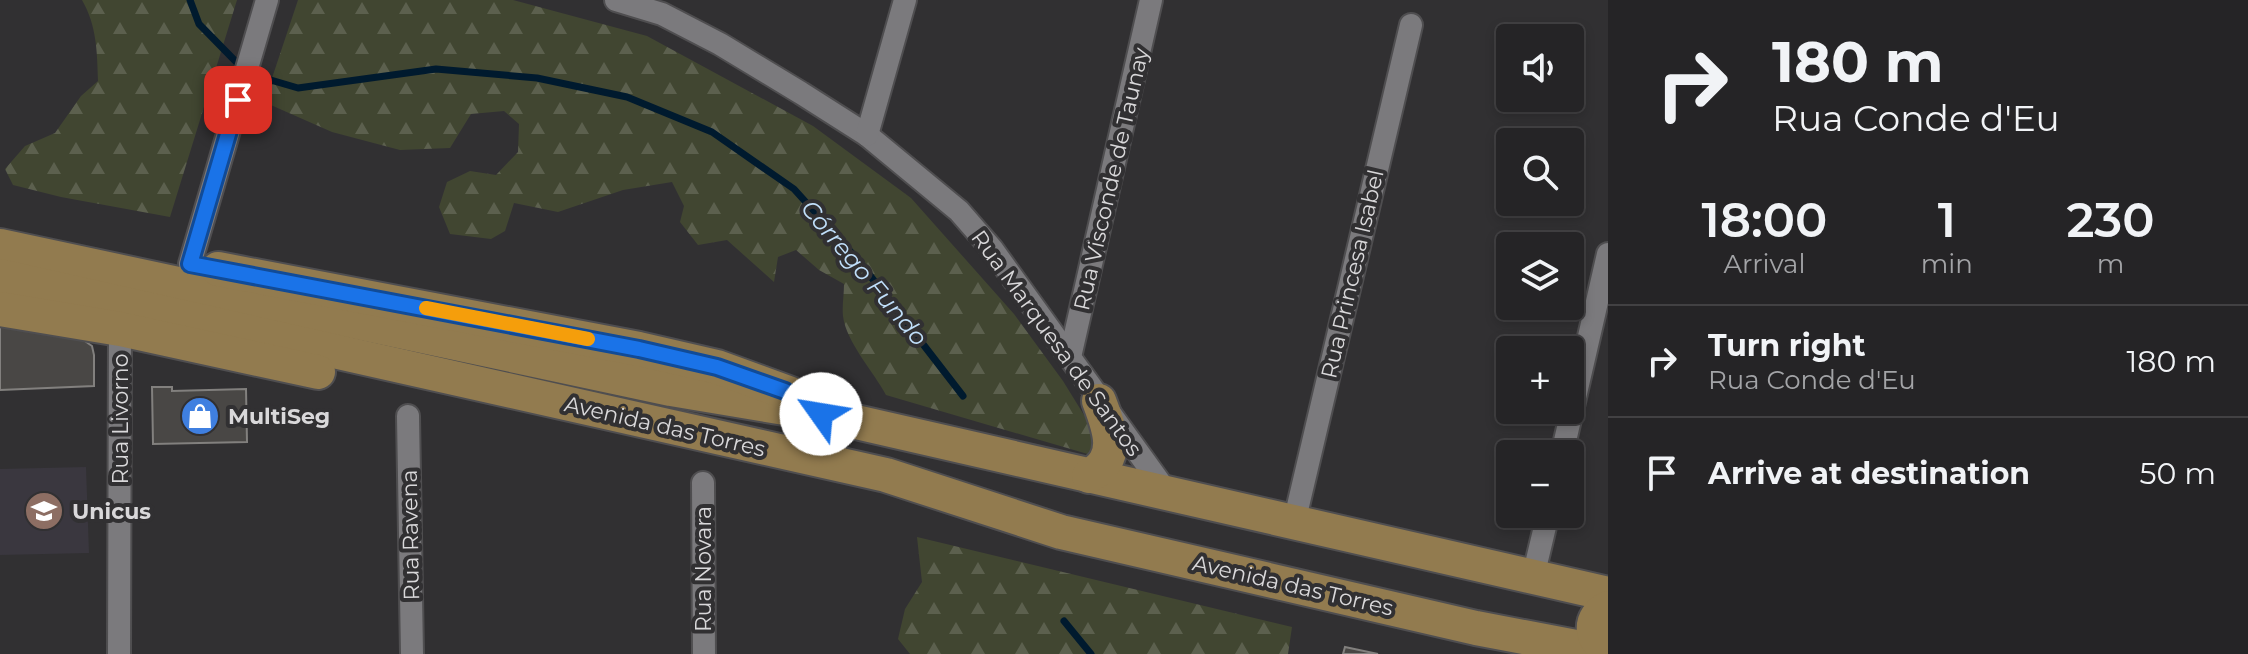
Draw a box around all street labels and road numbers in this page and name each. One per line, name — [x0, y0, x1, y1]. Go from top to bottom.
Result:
street label: Rua Visconde de Taunay — [1068, 45, 1155, 313]
street label: Rua Princesa Isabel — [1315, 167, 1390, 381]
street label: Rua Marquesa de Santos — [965, 225, 1148, 462]
street label: Rua Livorno — [107, 353, 134, 485]
street label: Avenida das Torres — [562, 390, 768, 463]
street label: Rua Ravena — [396, 469, 425, 601]
street label: Rua Novara — [690, 506, 717, 632]
street label: Avenida das Torres — [1190, 549, 1396, 622]

